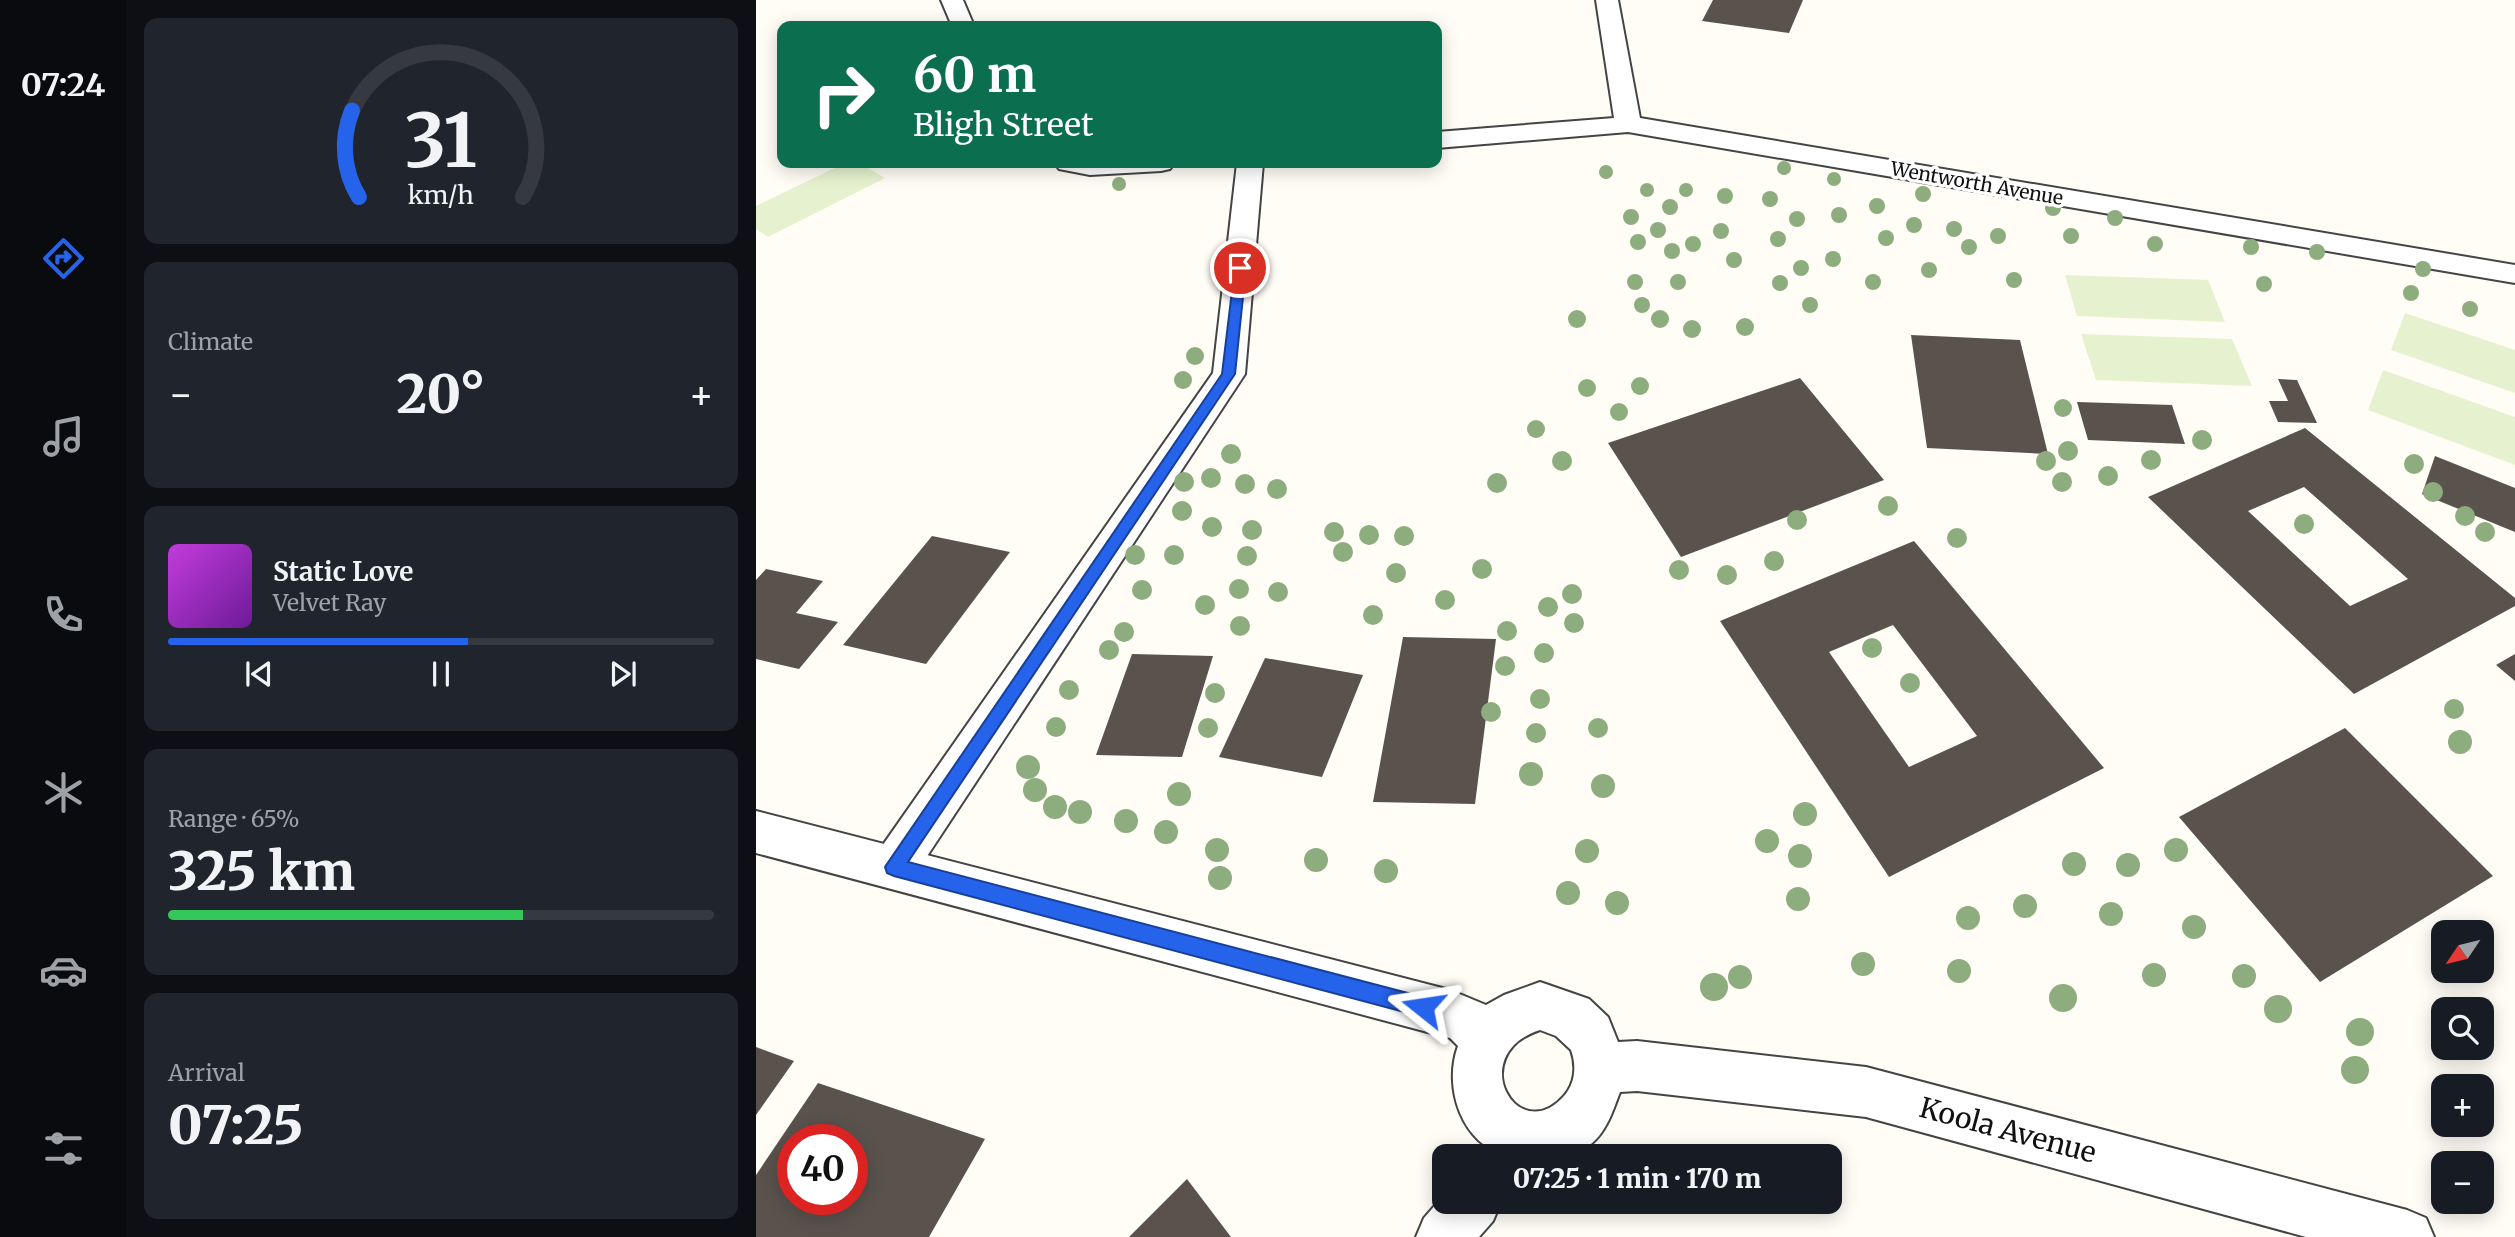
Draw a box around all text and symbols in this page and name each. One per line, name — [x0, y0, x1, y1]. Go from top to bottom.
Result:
text: 60 m — [913, 44, 1036, 105]
icon: right — [798, 49, 889, 140]
text: 07:24 — [21, 65, 105, 105]
text: 31 — [405, 95, 477, 187]
text: Bligh Street — [913, 105, 1093, 145]
street label: Wentworth Avenue — [1888, 156, 2065, 210]
text: km/h — [408, 179, 474, 211]
icon: directions — [39, 234, 88, 283]
pin — [1210, 238, 1270, 298]
icon: arrive — [1221, 249, 1259, 287]
text: Climate — [168, 327, 253, 356]
text: 20° — [397, 362, 485, 427]
text: − — [168, 371, 193, 418]
text: + — [689, 371, 714, 418]
icon: music — [39, 412, 88, 461]
text: Static Love — [273, 555, 413, 588]
text: Velvet Ray — [273, 588, 386, 617]
icon: phone — [39, 590, 88, 639]
icon: previous — [240, 655, 278, 693]
icon: pause — [422, 655, 460, 693]
icon: next — [604, 655, 642, 693]
icon: climate — [39, 768, 88, 817]
text: Range · 65% — [168, 804, 300, 833]
text: 325 km — [168, 839, 355, 904]
north arrow — [2431, 920, 2494, 984]
map controls — [2431, 920, 2494, 1214]
icon: car — [39, 946, 88, 995]
position arrow — [1386, 970, 1460, 1044]
button: search — [2431, 997, 2494, 1060]
text: Arrival — [168, 1058, 245, 1087]
button: + — [2431, 1074, 2494, 1137]
street label: Koola Avenue — [1916, 1089, 2100, 1171]
text: 07:25 — [168, 1093, 303, 1158]
icon: filters — [39, 1124, 88, 1173]
speed limit sign: 40 — [777, 1124, 868, 1215]
button: − — [2431, 1151, 2494, 1214]
text: 07:25 · 1 min · 170 m — [1513, 1162, 1761, 1195]

